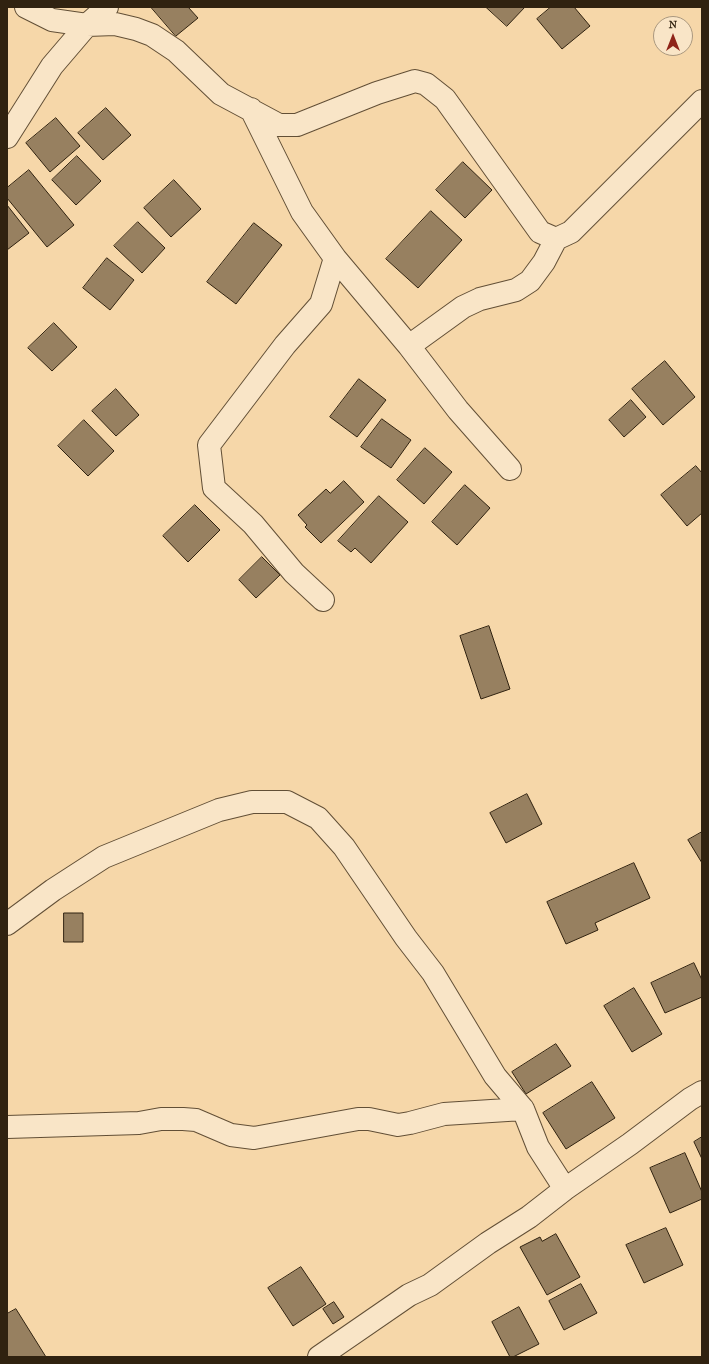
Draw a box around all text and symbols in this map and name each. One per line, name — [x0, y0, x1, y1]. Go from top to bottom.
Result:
north arrow — [653, 16, 693, 56]
text: N — [669, 18, 677, 31]

